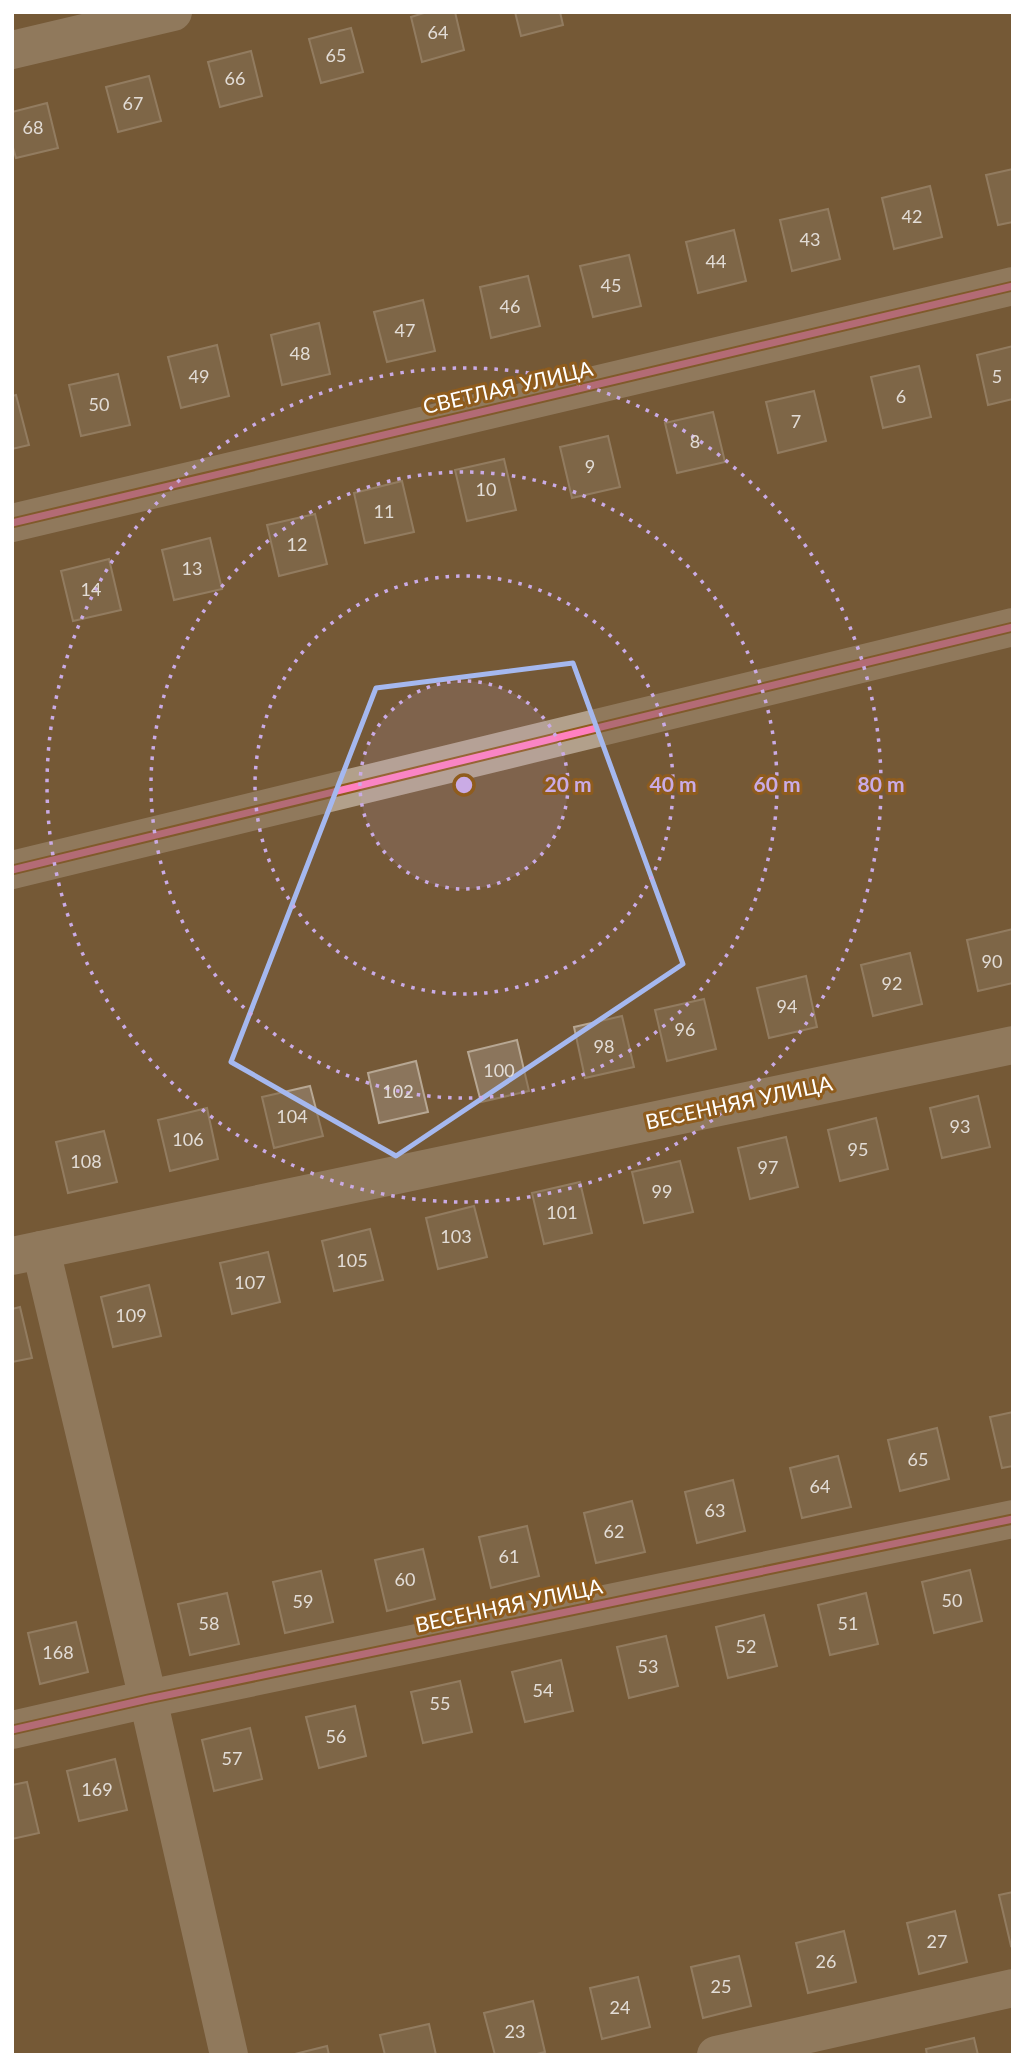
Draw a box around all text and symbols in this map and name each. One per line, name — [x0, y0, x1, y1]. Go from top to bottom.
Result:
house number: 64 — [428, 21, 448, 43]
house number: 65 — [326, 44, 346, 66]
house number: 66 — [225, 67, 245, 89]
house number: 67 — [123, 92, 143, 114]
house number: 68 — [23, 116, 43, 138]
house number: 42 — [902, 205, 922, 227]
house number: 43 — [800, 228, 820, 250]
house number: 44 — [706, 250, 726, 272]
house number: 45 — [601, 274, 621, 296]
house number: 46 — [500, 295, 520, 317]
house number: 47 — [395, 319, 415, 341]
house number: 48 — [290, 342, 310, 364]
street label: СВЕТЛАЯ УЛИЦА — [420, 355, 596, 418]
house number: 49 — [189, 365, 209, 387]
house number: 5 — [992, 365, 1002, 387]
house number: 6 — [896, 385, 906, 407]
house number: 50 — [89, 393, 109, 415]
house number: 7 — [791, 410, 801, 432]
house number: 8 — [690, 430, 700, 452]
house number: 9 — [585, 455, 595, 477]
house number: 10 — [476, 478, 496, 500]
house number: 11 — [374, 500, 394, 522]
house number: 12 — [287, 533, 307, 555]
house number: 13 — [182, 557, 202, 579]
house number: 14 — [81, 578, 101, 600]
text: 20 m — [544, 771, 592, 796]
text: 40 m — [649, 771, 697, 796]
text: 60 m — [753, 771, 801, 796]
text: 80 m — [857, 771, 905, 796]
centre of rings — [452, 773, 476, 797]
house number: 90 — [982, 950, 1002, 972]
house number: 92 — [882, 972, 902, 994]
house number: 94 — [777, 995, 797, 1017]
house number: 96 — [675, 1018, 695, 1040]
house number: 98 — [594, 1035, 614, 1057]
house number: 100 — [483, 1059, 515, 1081]
street label: ВЕСЕННЯЯ УЛИЦА — [643, 1069, 835, 1134]
house number: 102 — [382, 1080, 414, 1102]
house number: 104 — [276, 1105, 308, 1127]
house number: 93 — [950, 1115, 970, 1137]
house number: 106 — [172, 1128, 204, 1150]
house number: 95 — [848, 1138, 868, 1160]
house number: 108 — [70, 1150, 102, 1172]
house number: 97 — [758, 1156, 778, 1178]
house number: 99 — [652, 1180, 672, 1202]
house number: 101 — [546, 1201, 578, 1223]
house number: 103 — [440, 1225, 472, 1247]
house number: 105 — [336, 1249, 368, 1271]
house number: 107 — [234, 1271, 266, 1293]
house number: 109 — [115, 1304, 147, 1326]
house number: 65 — [908, 1448, 928, 1470]
house number: 64 — [810, 1475, 830, 1497]
house number: 63 — [705, 1499, 725, 1521]
house number: 62 — [604, 1520, 624, 1542]
house number: 61 — [499, 1545, 519, 1567]
house number: 60 — [395, 1568, 415, 1590]
street label: ВЕСЕННЯЯ УЛИЦА — [413, 1572, 605, 1637]
house number: 50 — [942, 1589, 962, 1611]
house number: 59 — [293, 1590, 313, 1612]
house number: 58 — [199, 1612, 219, 1634]
house number: 51 — [838, 1612, 858, 1634]
house number: 52 — [736, 1635, 756, 1657]
house number: 168 — [42, 1641, 74, 1663]
house number: 53 — [638, 1655, 658, 1677]
house number: 54 — [533, 1679, 553, 1701]
house number: 55 — [430, 1692, 450, 1714]
house number: 56 — [326, 1725, 346, 1747]
house number: 57 — [222, 1747, 242, 1769]
house number: 169 — [81, 1778, 113, 1800]
house number: 27 — [927, 1930, 947, 1952]
house number: 26 — [816, 1950, 836, 1972]
house number: 25 — [711, 1975, 731, 1997]
house number: 24 — [610, 1996, 630, 2018]
house number: 23 — [505, 2020, 525, 2042]

